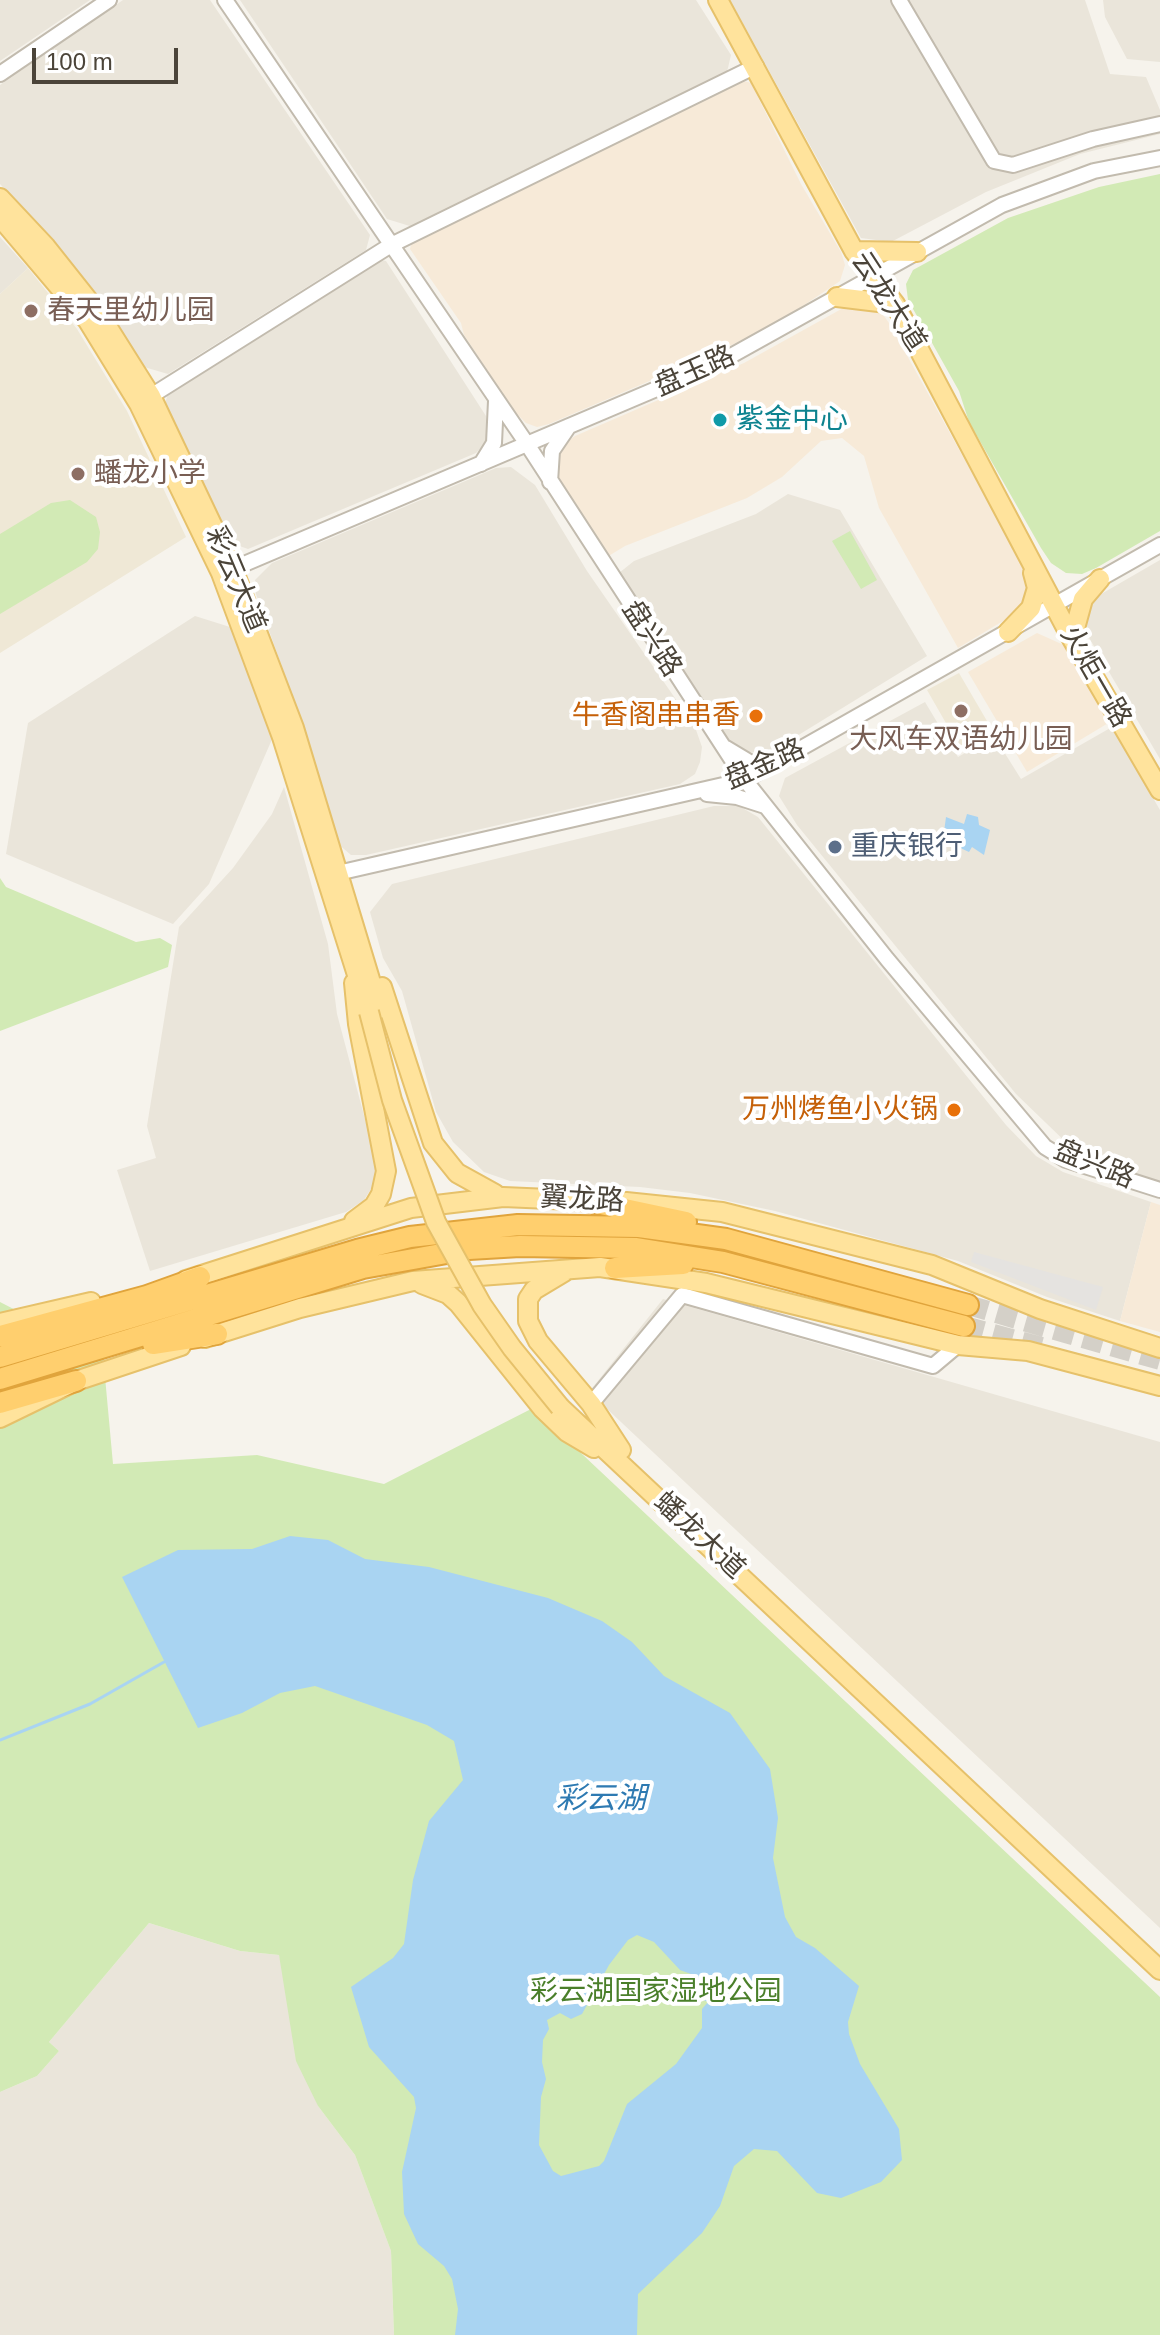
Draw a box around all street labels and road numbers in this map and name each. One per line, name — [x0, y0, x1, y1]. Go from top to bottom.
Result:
street label: 云龙大道 — [843, 246, 933, 358]
street label: 盘玉路 — [650, 340, 740, 404]
street label: 彩云大道 — [198, 522, 272, 638]
street label: 盘兴路 — [614, 595, 688, 683]
street label: 火炬一路 — [1052, 620, 1138, 734]
street label: 盘金路 — [720, 733, 810, 797]
street label: 盘兴路 — [1049, 1134, 1139, 1196]
street label: 翼龙路 — [539, 1181, 625, 1219]
street label: 蟠龙大道 — [647, 1486, 751, 1586]

